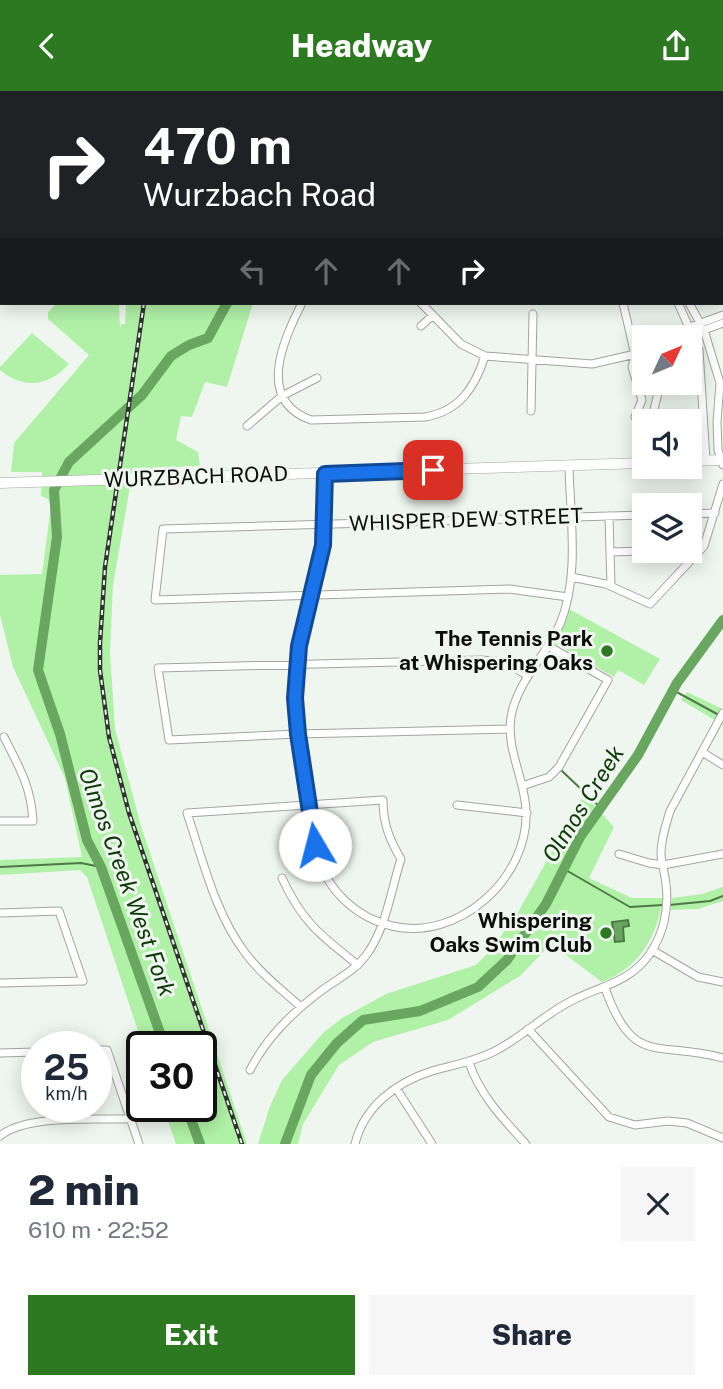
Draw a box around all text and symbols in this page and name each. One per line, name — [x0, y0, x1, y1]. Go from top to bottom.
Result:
icon: back — [28, 27, 66, 65]
text: Headway — [291, 27, 432, 64]
icon: share — [657, 27, 695, 65]
text: 470 m — [143, 117, 292, 175]
icon: right — [28, 119, 119, 210]
text: Wurzbach Road — [143, 176, 376, 213]
icon: left — [234, 252, 272, 290]
icon: ahead — [307, 252, 345, 290]
icon: ahead — [380, 252, 418, 290]
icon: right — [453, 252, 491, 290]
north arrow — [632, 325, 702, 395]
map controls — [632, 325, 702, 563]
button: sound — [632, 409, 702, 479]
pin — [403, 440, 463, 500]
icon: arrive — [414, 451, 452, 489]
street label: WURZBACH ROAD — [103, 461, 288, 492]
button: layers — [632, 493, 702, 563]
street label: WHISPER DEW STREET — [349, 503, 583, 536]
place label: The Tennis Park at Whispering Oaks — [399, 626, 593, 675]
marker: The Tennis Park at Whispering Oaks — [599, 643, 615, 659]
water label: Olmos Creek — [536, 740, 629, 867]
water label: Olmos Creek West Fork — [74, 764, 182, 1000]
position arrow — [278, 808, 352, 882]
place label: Whispering Oaks Swim Club — [430, 908, 592, 957]
marker: Whispering Oaks Swim Club — [598, 925, 614, 941]
speed limit sign: 30 — [126, 1031, 217, 1122]
text: 25 — [44, 1047, 89, 1088]
text: km/h — [45, 1083, 88, 1104]
text: 2 min — [28, 1165, 140, 1214]
button: close — [621, 1167, 695, 1241]
text: 610 m · 22:52 — [28, 1216, 169, 1243]
button: Exit — [28, 1295, 355, 1375]
button: Share — [369, 1295, 695, 1375]

